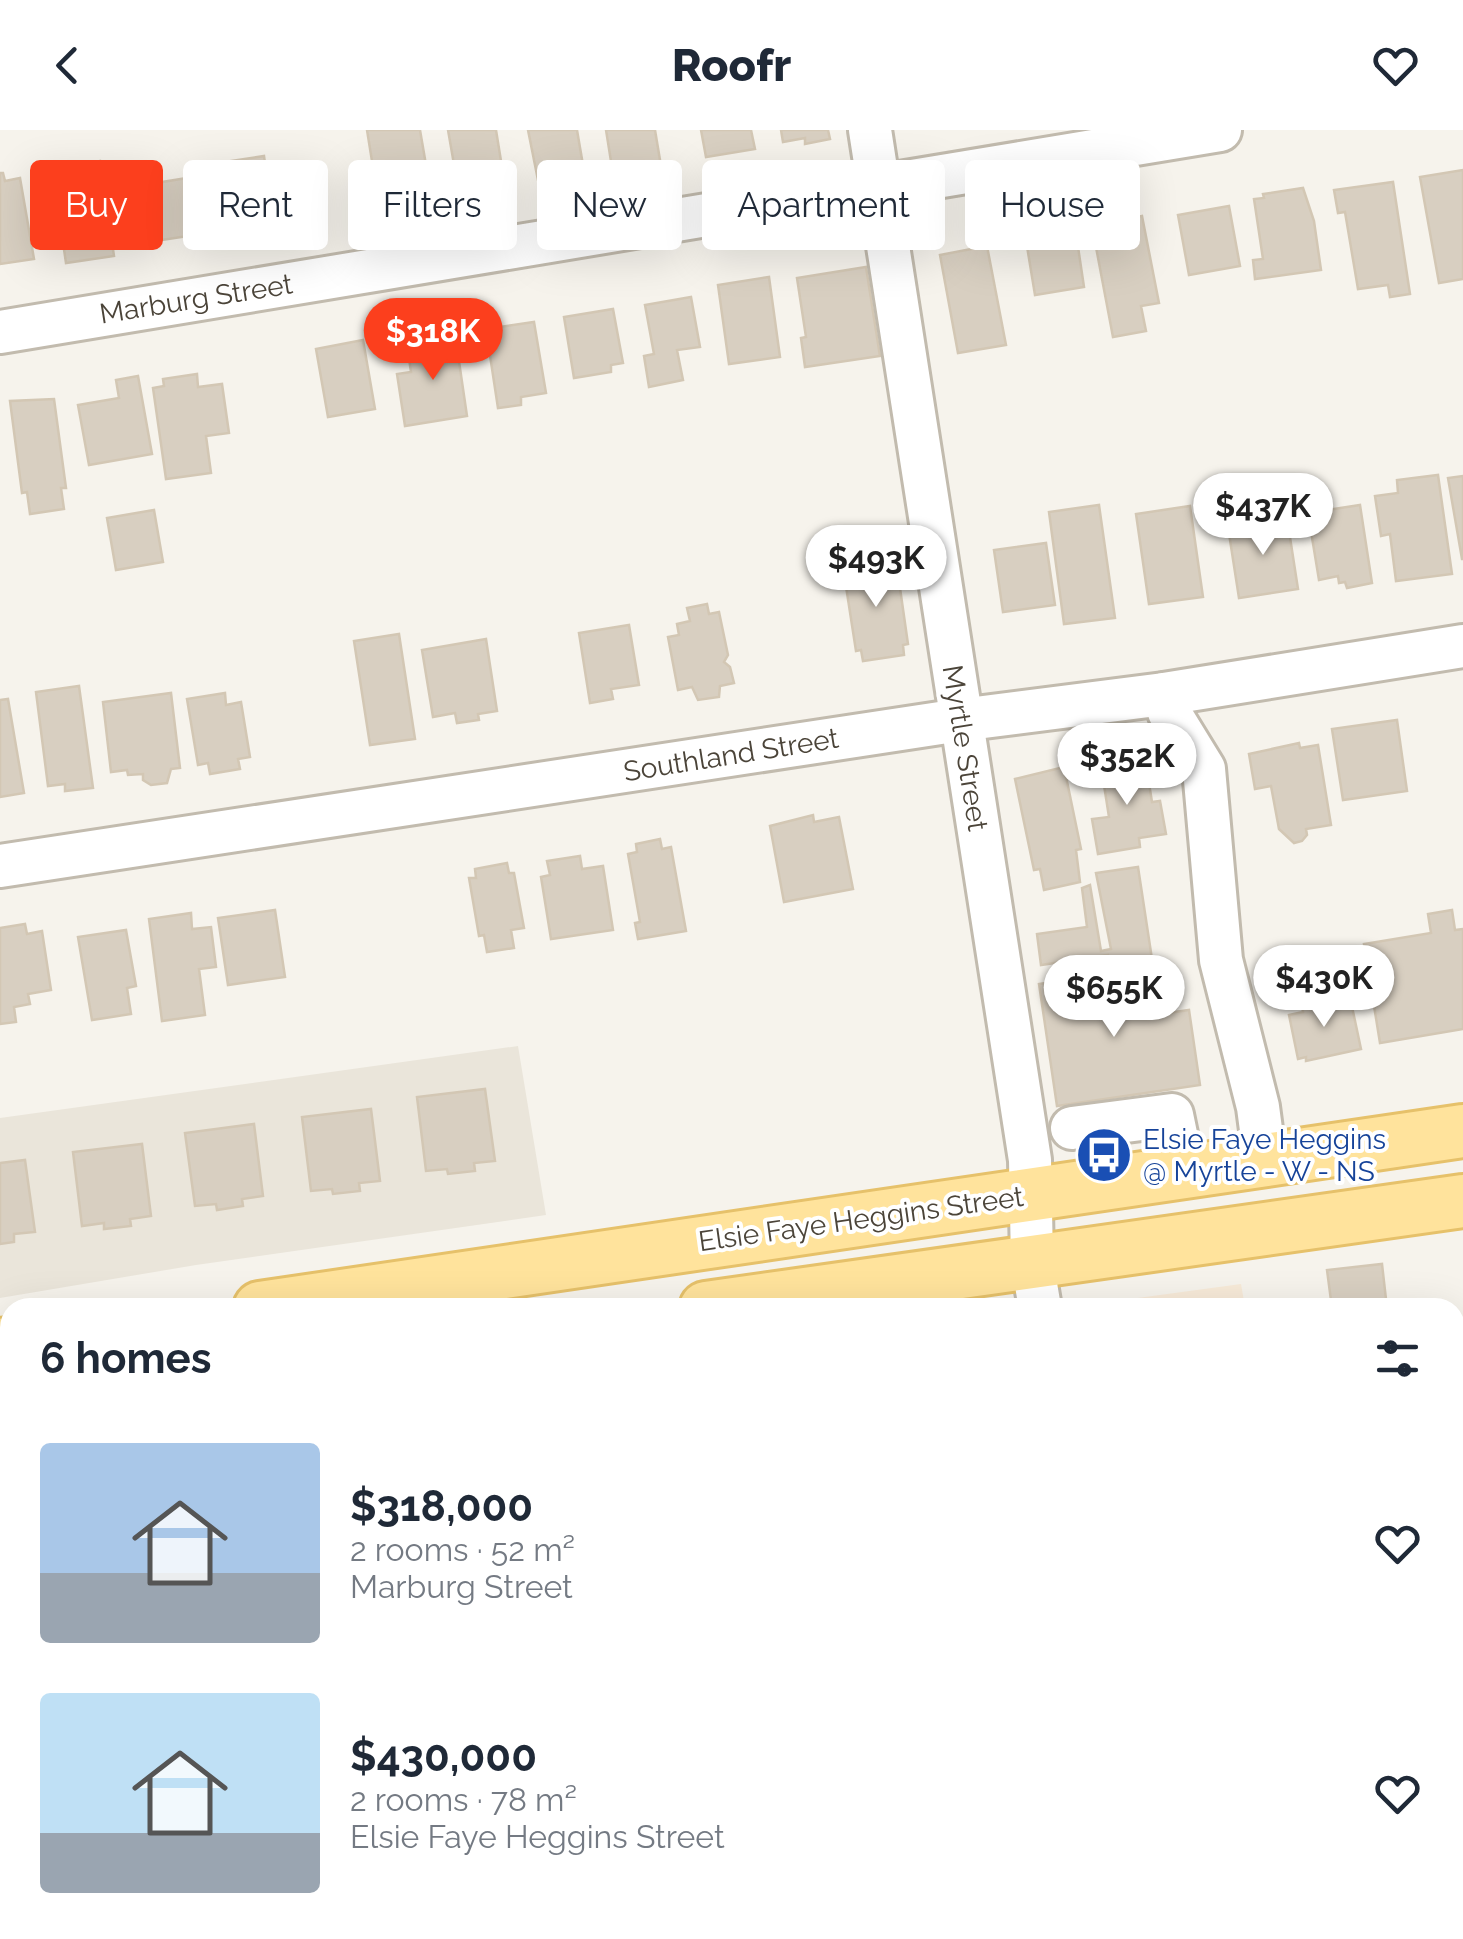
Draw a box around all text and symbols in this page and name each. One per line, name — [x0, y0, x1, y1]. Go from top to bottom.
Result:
icon: back — [40, 38, 95, 93]
icon: heart — [1368, 38, 1423, 93]
text: Roofr — [672, 39, 791, 92]
chip: Buy — [30, 160, 163, 250]
chip: Rent — [183, 160, 328, 250]
chip: Filters — [348, 160, 517, 250]
chip: New — [537, 160, 682, 250]
chip: Apartment — [702, 160, 945, 250]
chip: House — [965, 160, 1140, 250]
street label: Marburg Street — [97, 267, 295, 331]
pin: $318K — [363, 298, 503, 383]
text: $318K — [386, 312, 480, 349]
pin: $437K — [1193, 473, 1333, 558]
text: $437K — [1215, 487, 1311, 524]
pin: $493K — [806, 525, 946, 610]
text: $493K — [828, 539, 924, 576]
street label: Myrtle Street — [936, 663, 995, 834]
street label: Southland Street — [621, 722, 842, 788]
pin: $352K — [1057, 723, 1197, 808]
text: $352K — [1079, 737, 1175, 774]
pin: $430K — [1254, 945, 1394, 1030]
pin: $655K — [1044, 955, 1184, 1040]
text: $430K — [1275, 959, 1373, 996]
text: $655K — [1066, 969, 1162, 1006]
place label: Elsie Faye Heggins @ Myrtle - W - NS — [1143, 1123, 1386, 1188]
bus stop icon: Elsie Faye Heggins @ Myrtle - W - NS — [1074, 1125, 1134, 1185]
street label: Elsie Faye Heggins Street — [696, 1180, 1026, 1258]
icon: filters — [1370, 1331, 1425, 1386]
text: 6 homes — [40, 1334, 211, 1383]
text: $318,000 — [350, 1482, 533, 1531]
icon: home — [120, 1483, 240, 1603]
icon: heart — [1370, 1516, 1425, 1571]
text: 2 rooms · 52 m² — [350, 1531, 575, 1568]
text: Marburg Street — [350, 1568, 573, 1605]
text: $430,000 — [350, 1732, 537, 1781]
icon: home — [120, 1733, 240, 1853]
icon: heart — [1370, 1766, 1425, 1821]
text: 2 rooms · 78 m² — [350, 1781, 577, 1818]
text: Elsie Faye Heggins Street — [350, 1818, 725, 1855]

